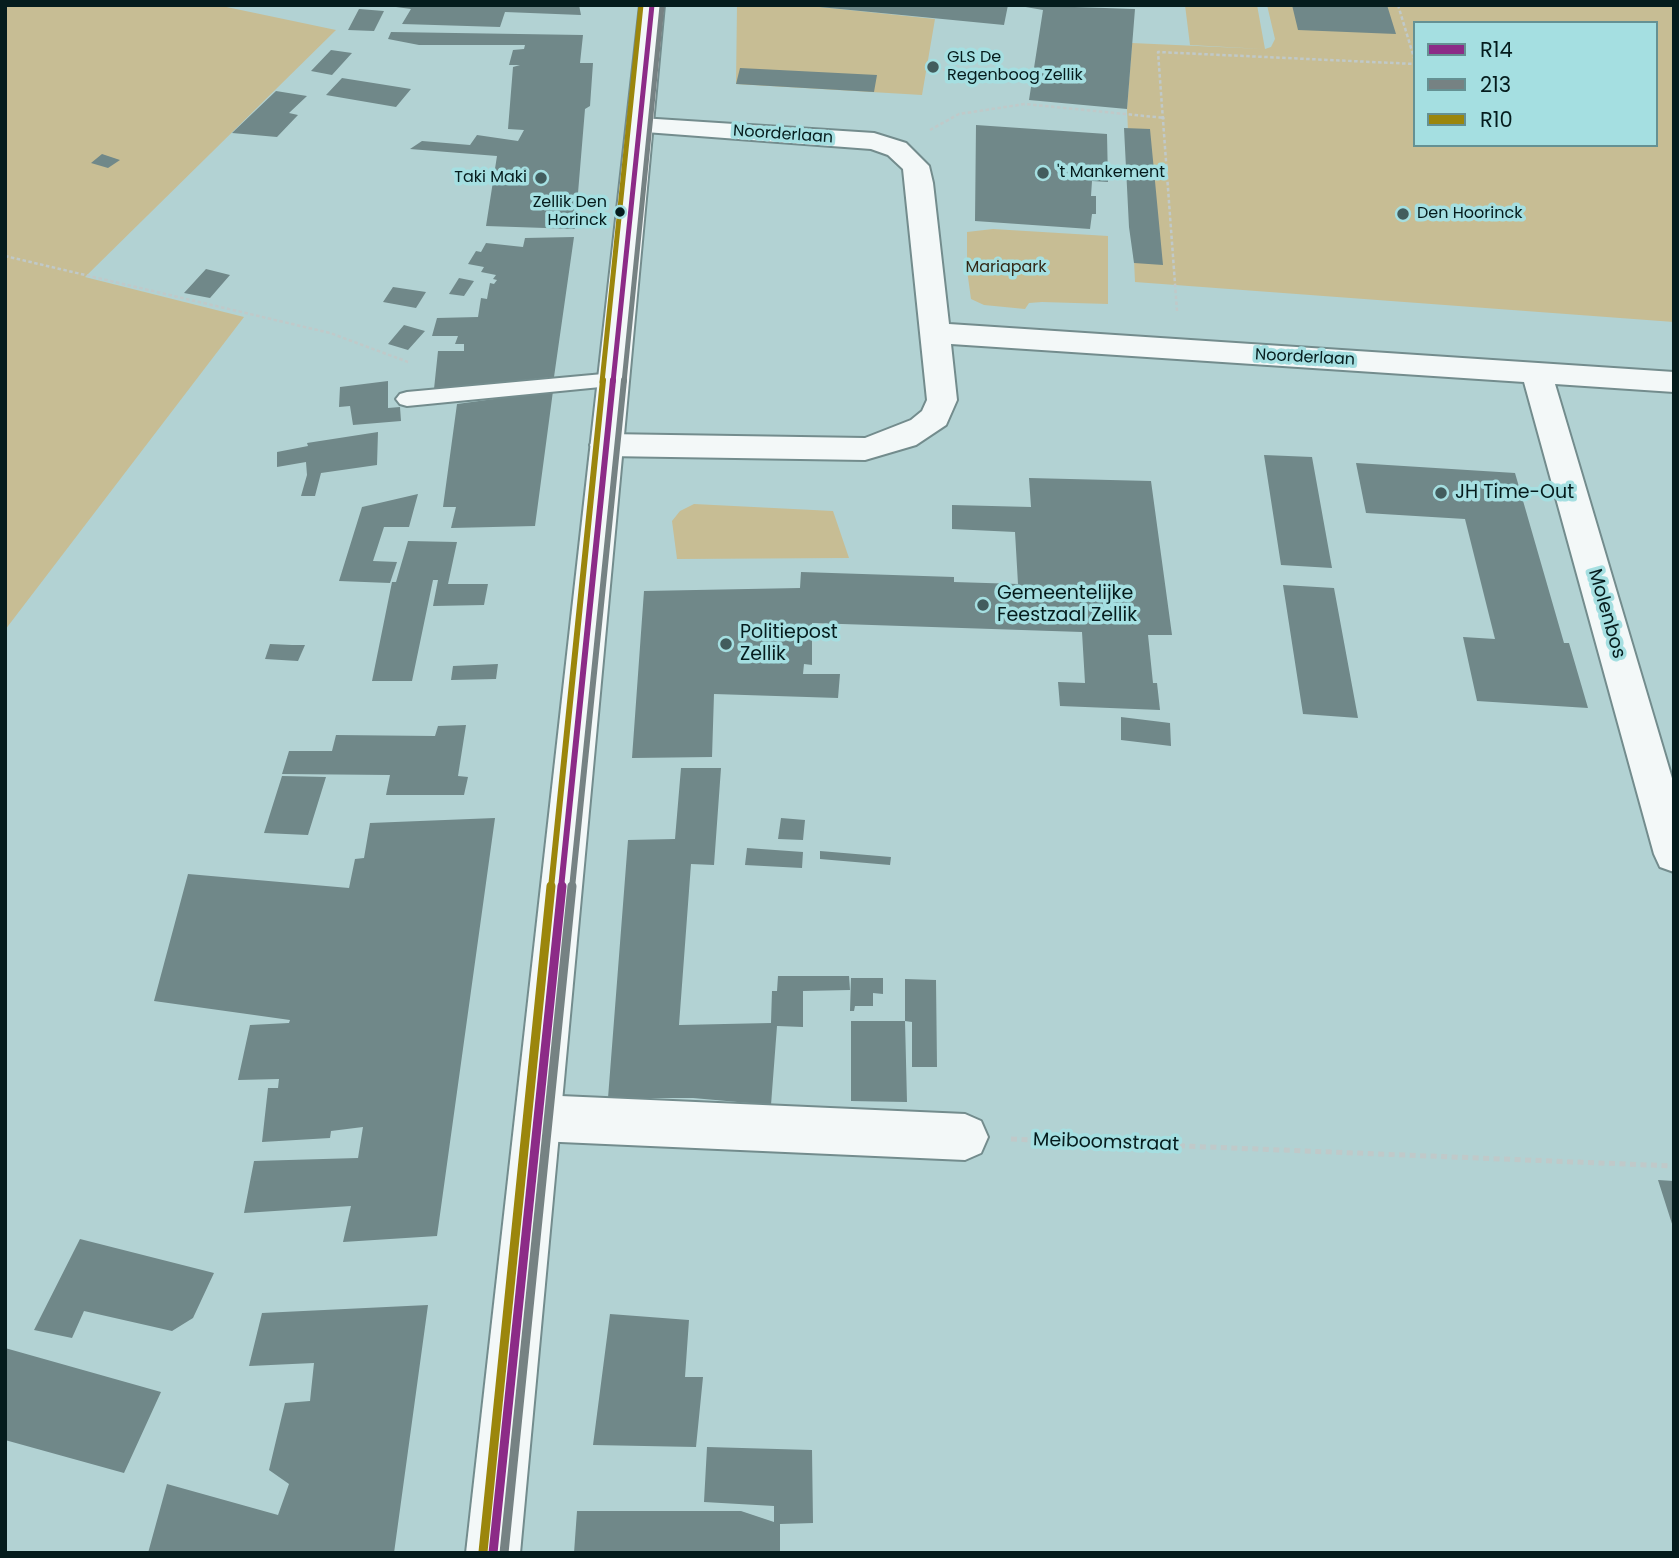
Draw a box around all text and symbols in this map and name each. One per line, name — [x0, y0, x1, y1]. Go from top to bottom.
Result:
legend — [1413, 21, 1658, 147]
text: R14 — [1480, 35, 1513, 64]
place label: GLS De Regenboog Zellik — [947, 48, 1083, 86]
marker: GLS De Regenboog Zellik — [925, 59, 941, 75]
text: 213 — [1480, 70, 1511, 99]
text: R10 — [1480, 105, 1513, 134]
street label: Noorderlaan — [732, 122, 834, 148]
place label: 't Mankement — [1057, 163, 1165, 183]
marker: 't Mankement — [1035, 165, 1051, 181]
place label: Taki Maki — [454, 168, 527, 188]
marker: Taki Maki — [533, 170, 549, 186]
place label: Zellik Den Horinck — [533, 193, 607, 231]
place label: Den Hoorinck — [1417, 204, 1522, 224]
marker: Zellik Den Horinck — [613, 205, 627, 219]
marker: Den Hoorinck — [1395, 206, 1411, 222]
park label: Mariapark — [965, 258, 1047, 278]
street label: Noorderlaan — [1254, 346, 1356, 370]
place label: JH Time-Out — [1455, 482, 1574, 504]
marker: JH Time-Out — [1433, 485, 1449, 501]
street label: Molenbos — [1582, 567, 1630, 661]
place label: Gemeentelijke Feestzaal Zellik — [997, 583, 1137, 627]
marker: Gemeentelijke Feestzaal Zellik — [975, 597, 991, 613]
place label: Politiepost Zellik — [740, 622, 838, 666]
marker: Politiepost Zellik — [718, 636, 734, 652]
street label: Meiboomstraat — [1033, 1129, 1179, 1157]

